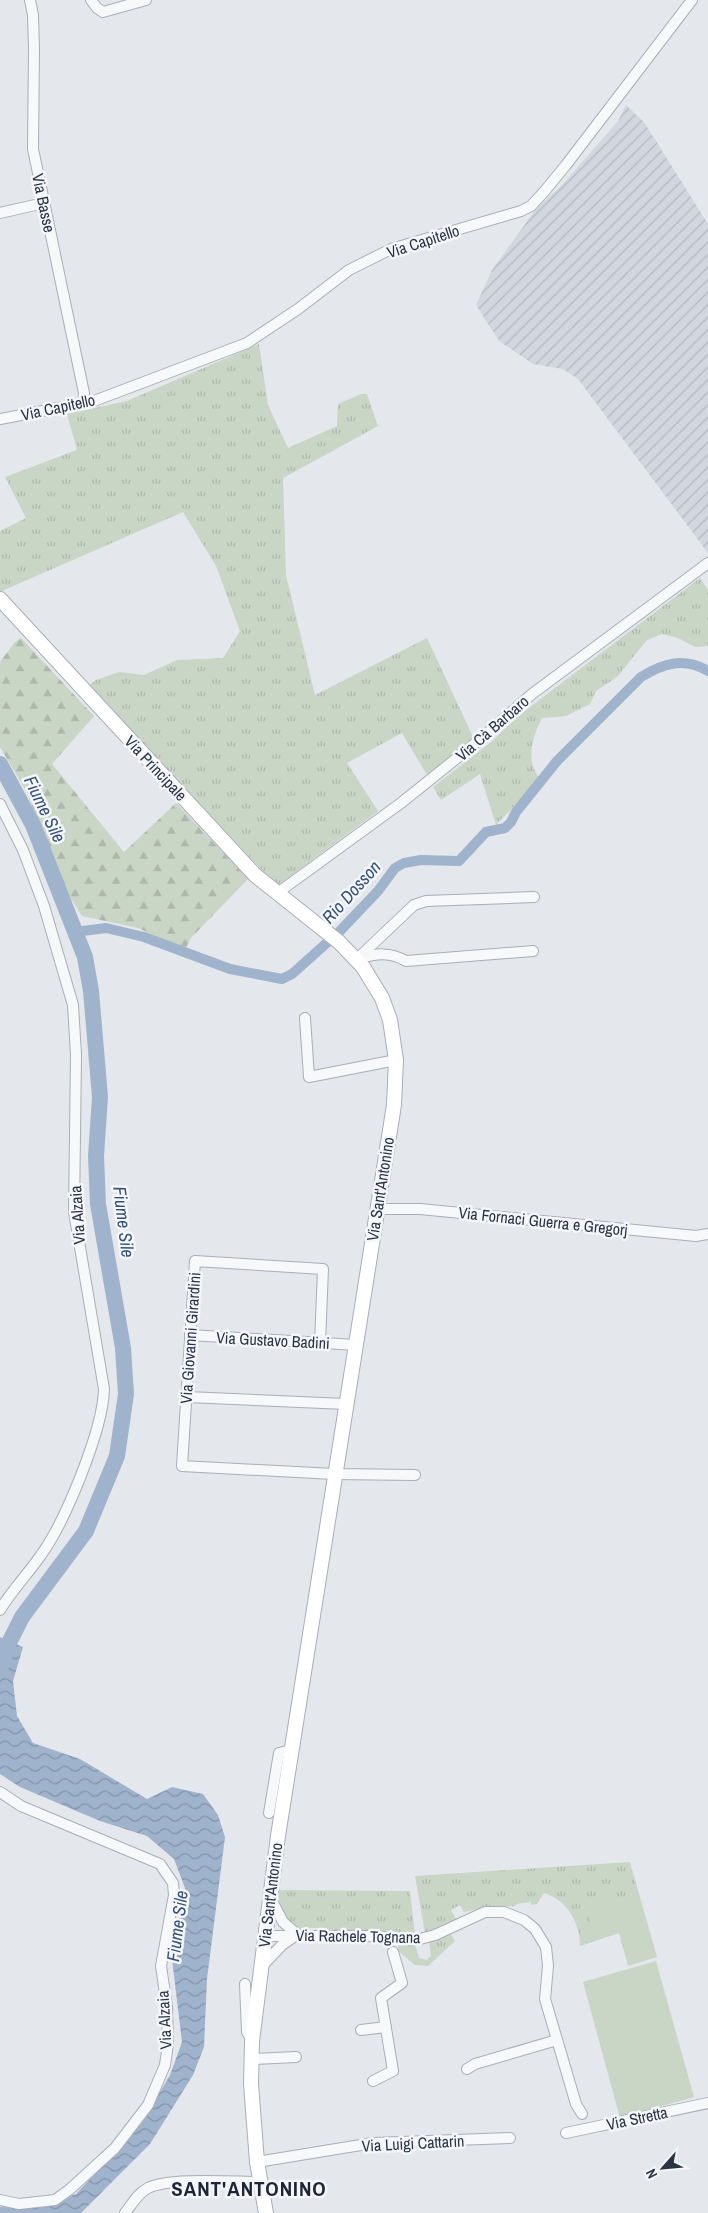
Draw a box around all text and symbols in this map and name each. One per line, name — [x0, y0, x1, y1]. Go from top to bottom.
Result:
street label: Via Basse — [27, 172, 61, 234]
street label: Via Capitello — [384, 219, 462, 263]
street label: Via Capitello — [19, 388, 97, 426]
street label: Via Cà Barbaro — [451, 690, 533, 766]
street label: Via Principale — [120, 730, 192, 806]
water label: Fiume Sile — [18, 771, 72, 847]
water label: Rio Dosson — [316, 855, 386, 929]
street label: Via Sant'Antonino — [361, 1135, 399, 1243]
street label: Via Alzaia — [64, 1184, 90, 1245]
water label: Fiume Sile — [107, 1185, 141, 1259]
street label: Via Fornaci Guerra e Gregorj — [457, 1201, 629, 1241]
street label: Via Giovanni Girardini — [174, 1271, 206, 1405]
street label: Via Gustavo Badini — [216, 1326, 330, 1354]
street label: Via Sant'Antonino — [253, 1841, 287, 1949]
water label: Fiume Sile — [160, 1889, 194, 1963]
street label: Via Rachele Tognana — [295, 1924, 421, 1948]
street label: Via Alzaia — [151, 1989, 177, 2050]
street label: Via Stretta — [604, 2101, 670, 2135]
street label: Via Luigi Cattarin — [361, 2129, 465, 2157]
north arrow — [638, 2143, 688, 2193]
text: N — [642, 2166, 661, 2182]
district label: SANT'ANTONINO — [171, 2174, 327, 2203]

